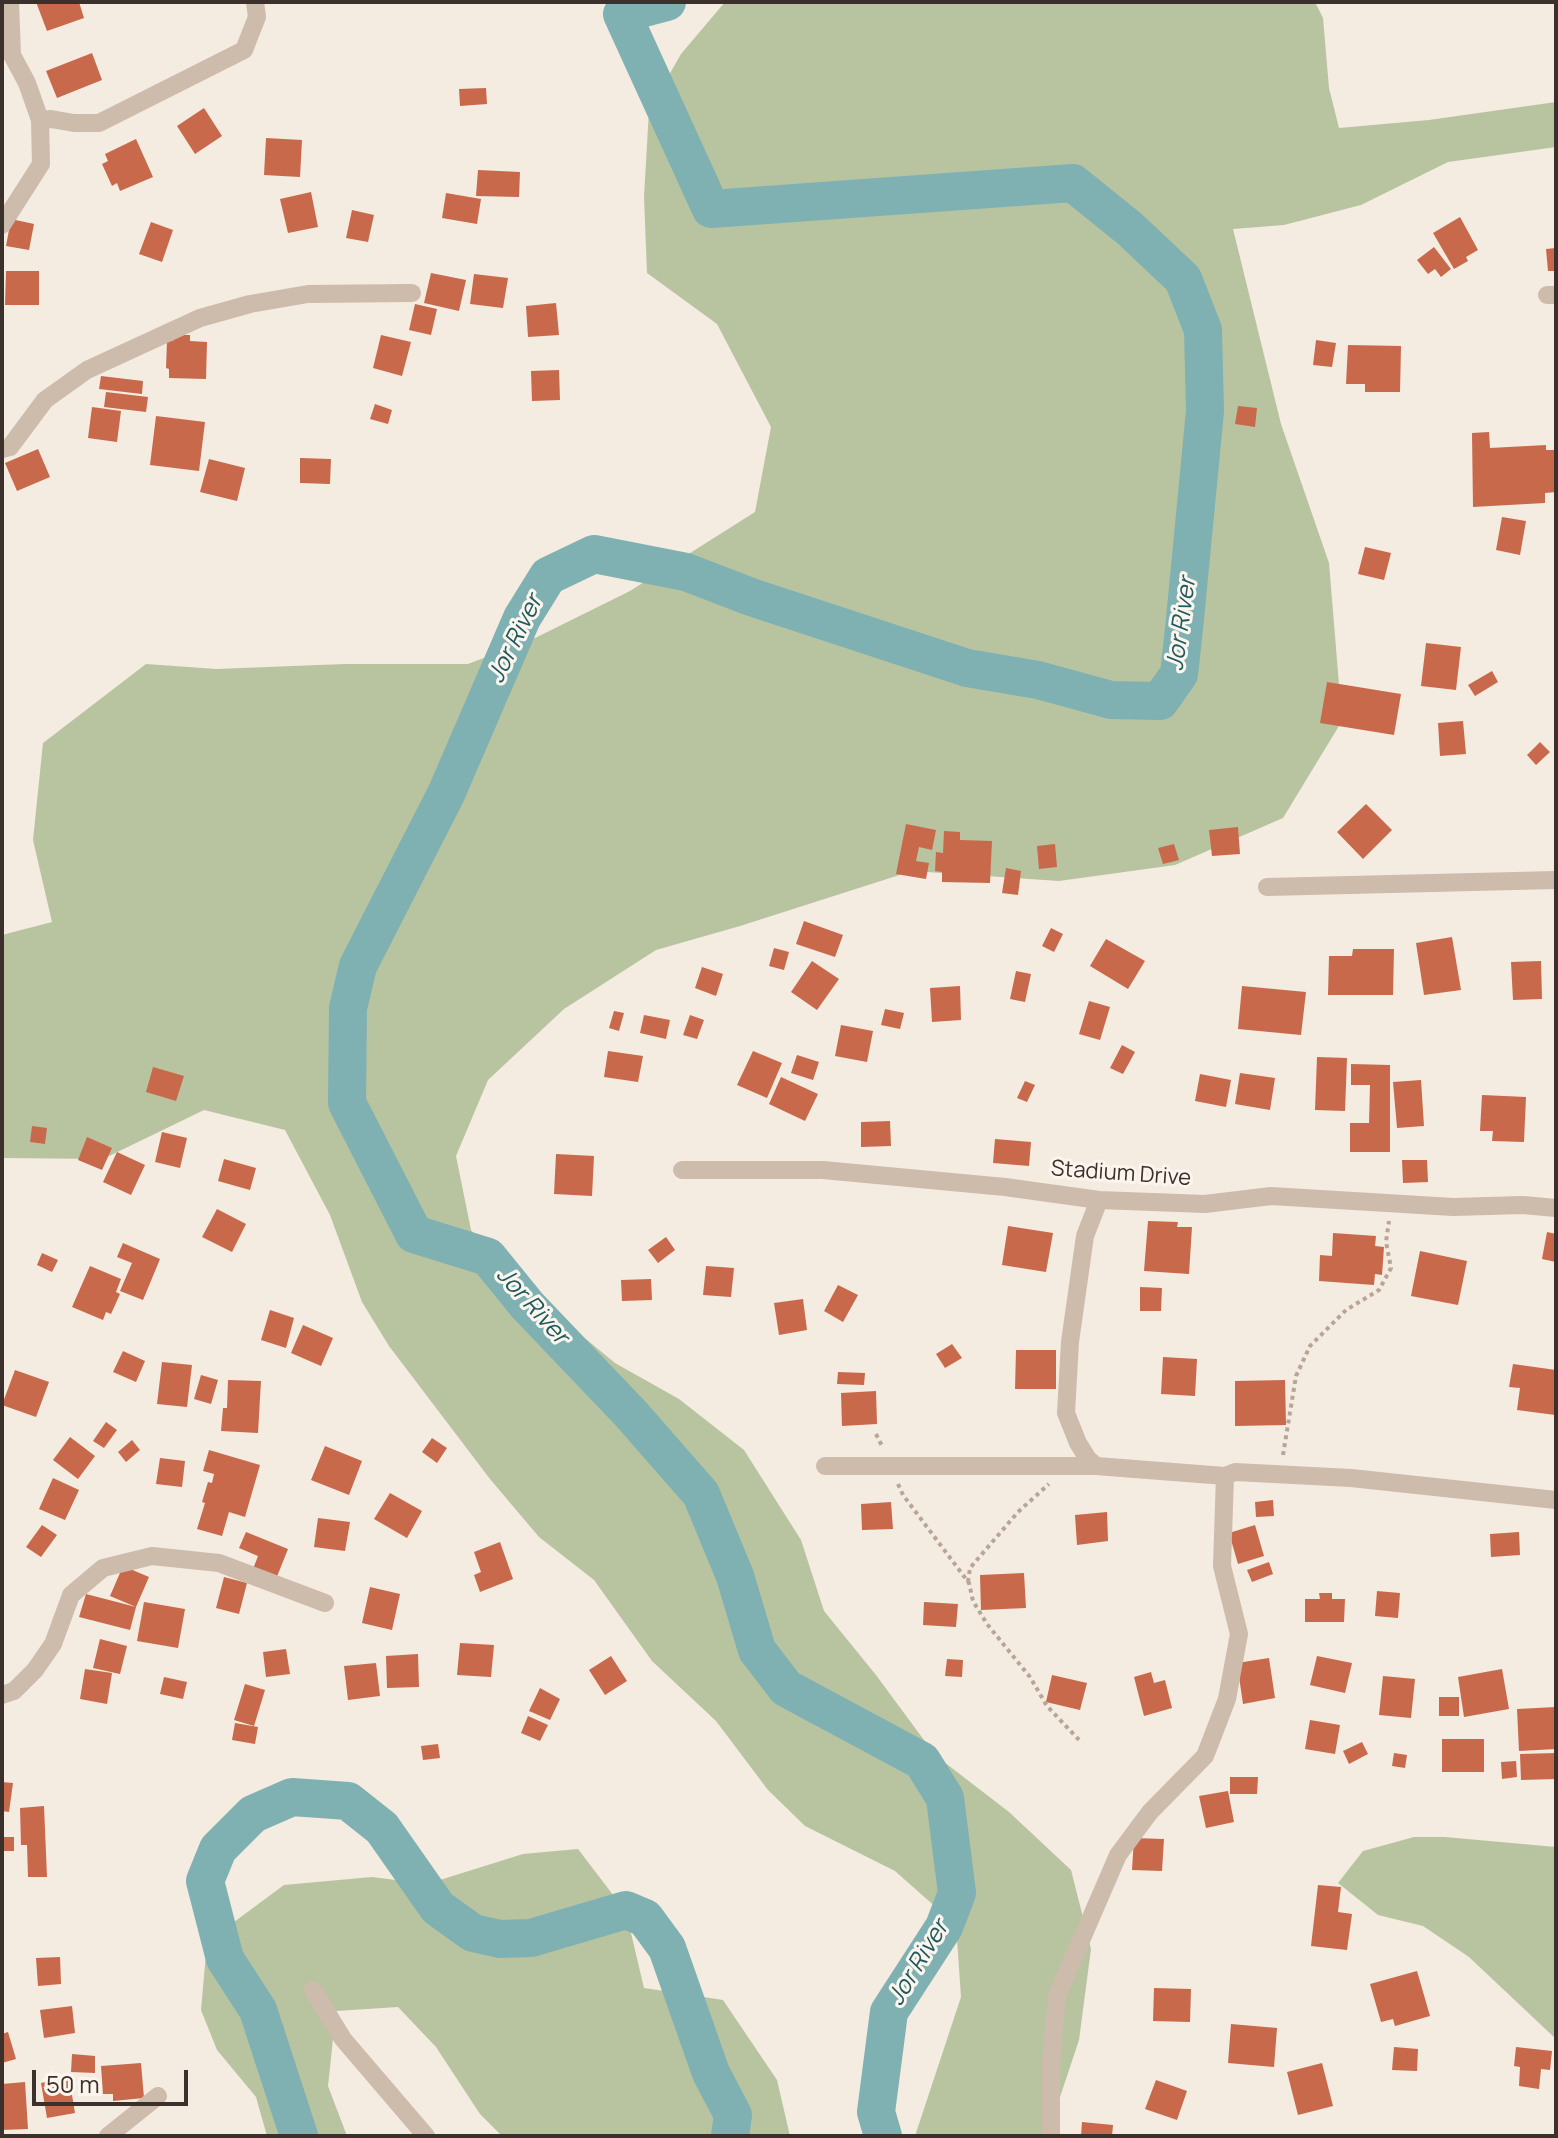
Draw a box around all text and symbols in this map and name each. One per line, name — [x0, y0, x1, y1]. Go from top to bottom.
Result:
water label: Jor River — [1161, 576, 1203, 672]
water label: Jor River — [482, 590, 550, 688]
street label: Stadium Drive — [1050, 1156, 1192, 1192]
water label: Jor River — [490, 1261, 574, 1351]
water label: Jor River — [882, 1915, 956, 2011]
scale bar — [36, 2054, 192, 2104]
text: 50 m — [46, 2067, 100, 2100]

